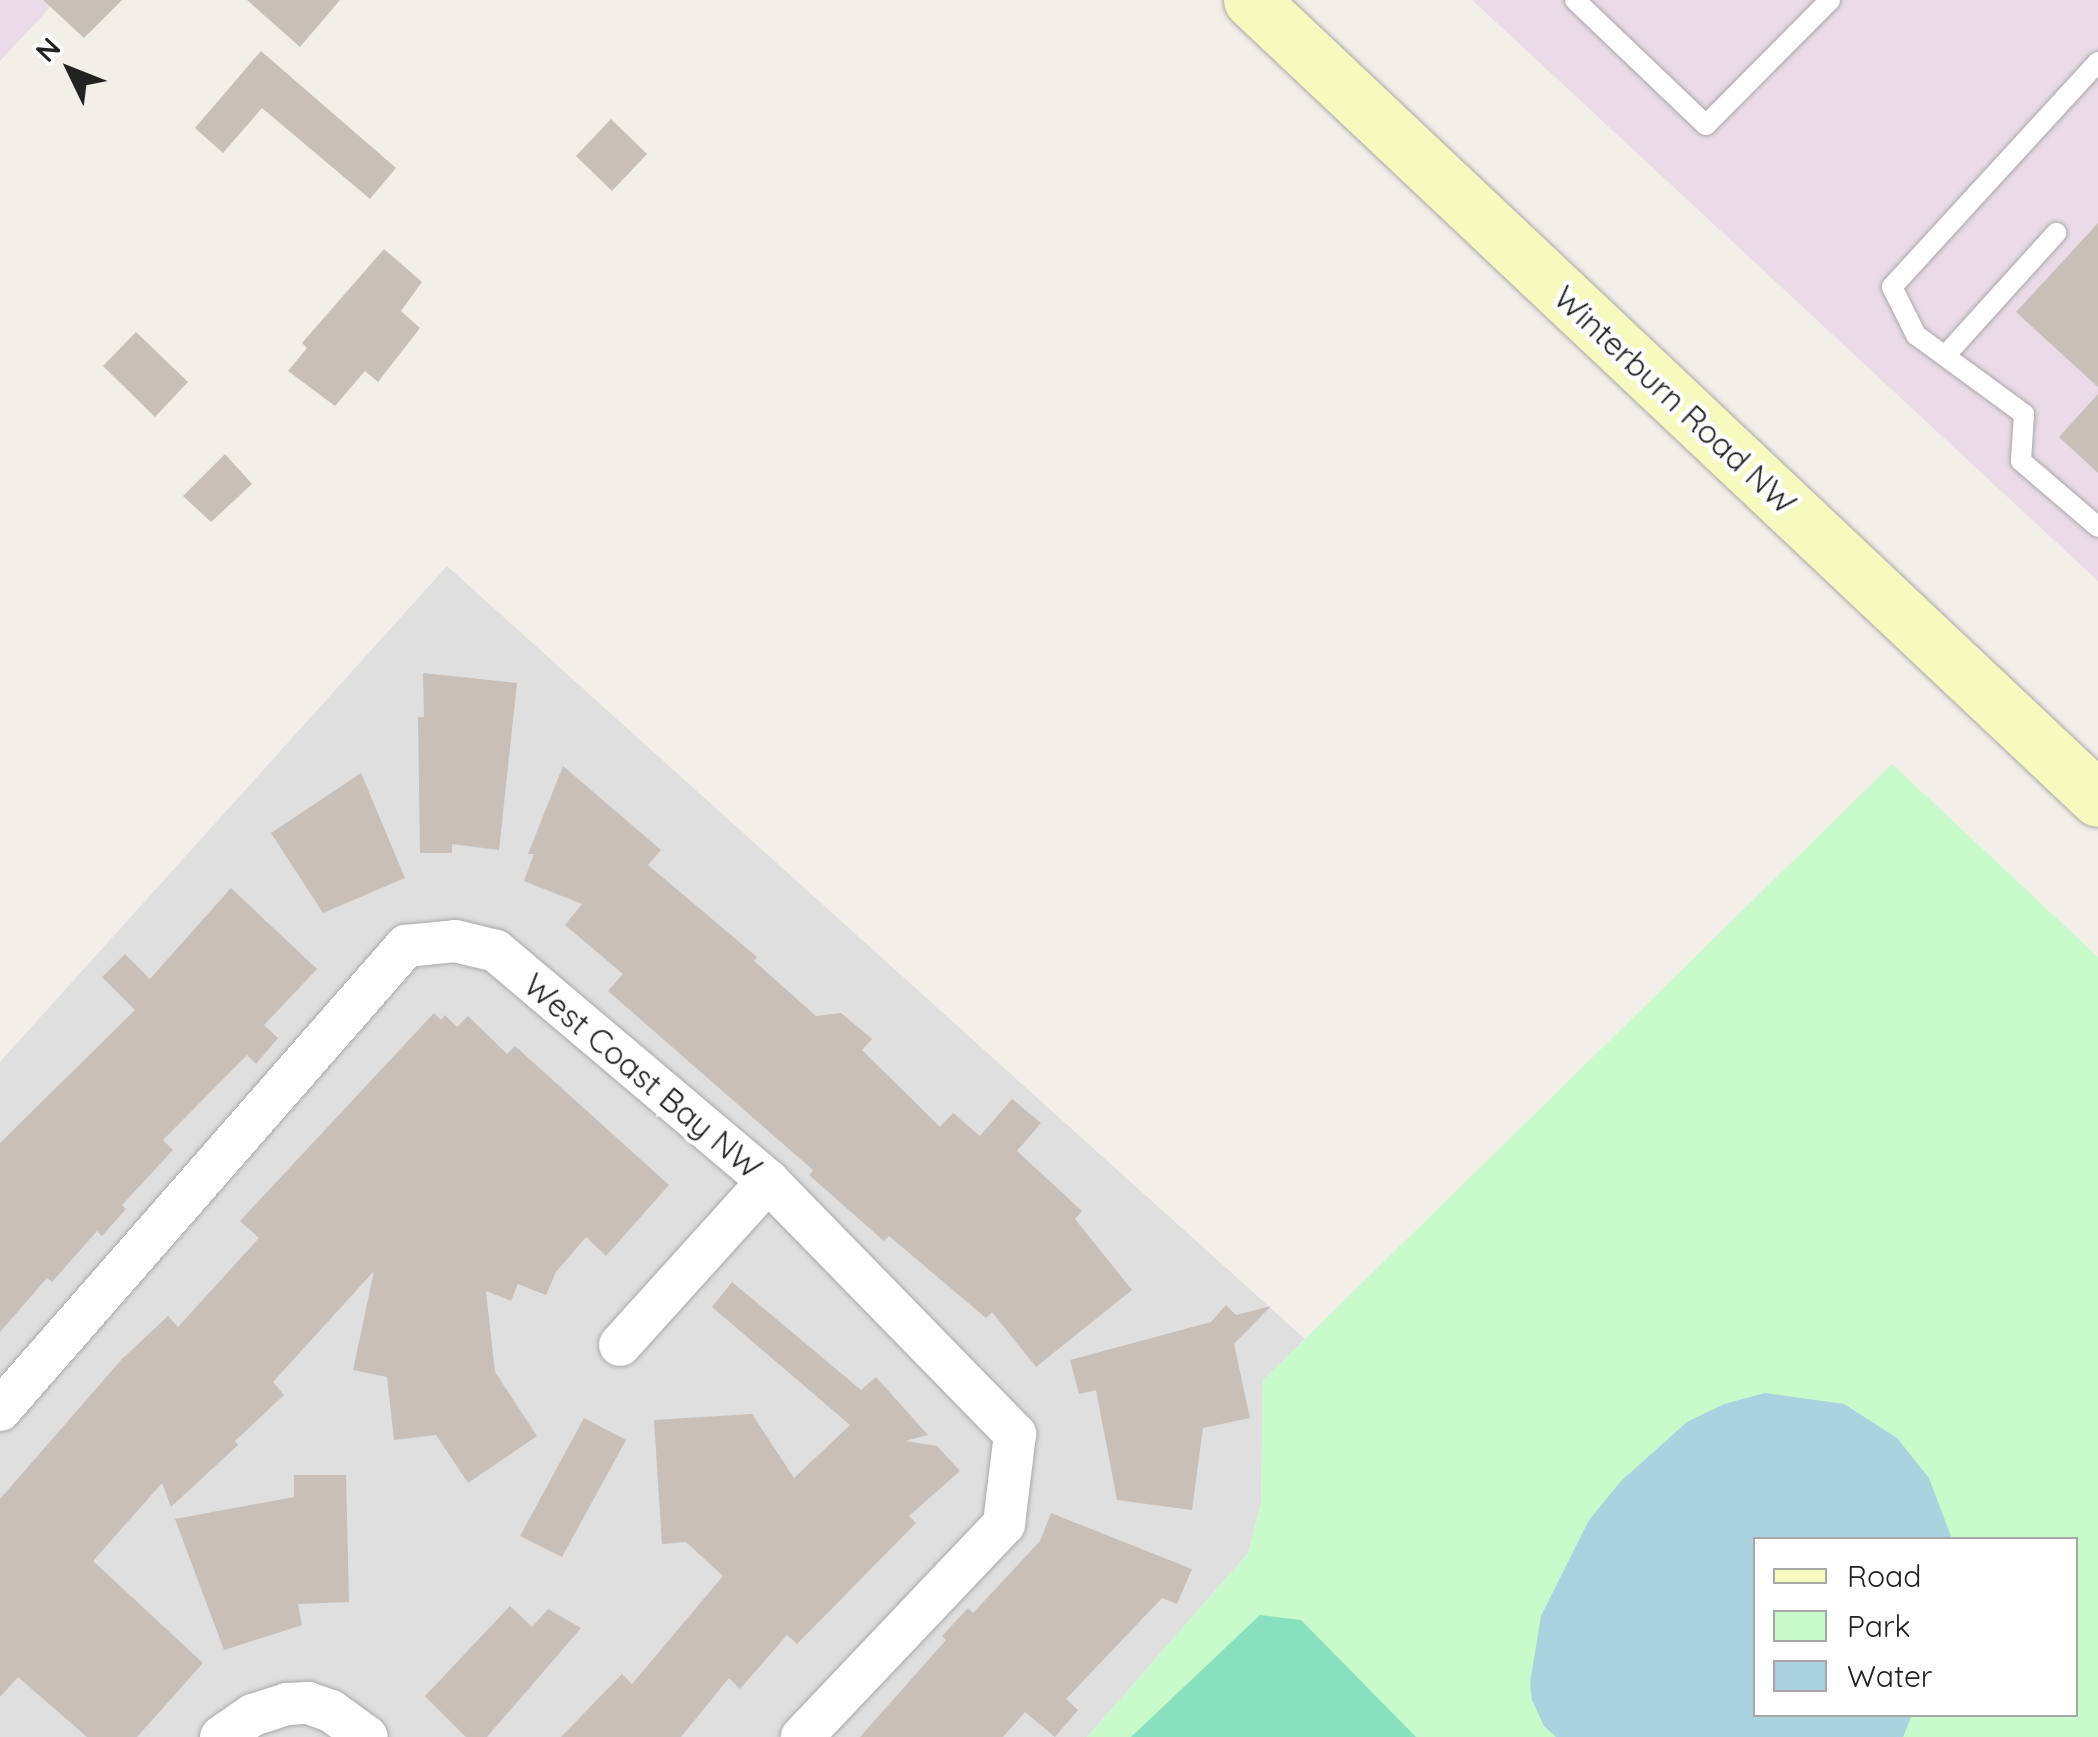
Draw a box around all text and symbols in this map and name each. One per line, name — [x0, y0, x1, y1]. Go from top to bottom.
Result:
north arrow — [20, 20, 120, 120]
text: N — [28, 30, 68, 69]
street label: Winterburn Road NW — [1546, 278, 1804, 522]
street label: West Coast Bay NW — [516, 965, 770, 1187]
legend — [1753, 1537, 2078, 1717]
text: Road — [1847, 1557, 1921, 1595]
text: Park — [1847, 1607, 1911, 1645]
text: Water — [1847, 1657, 1932, 1695]

